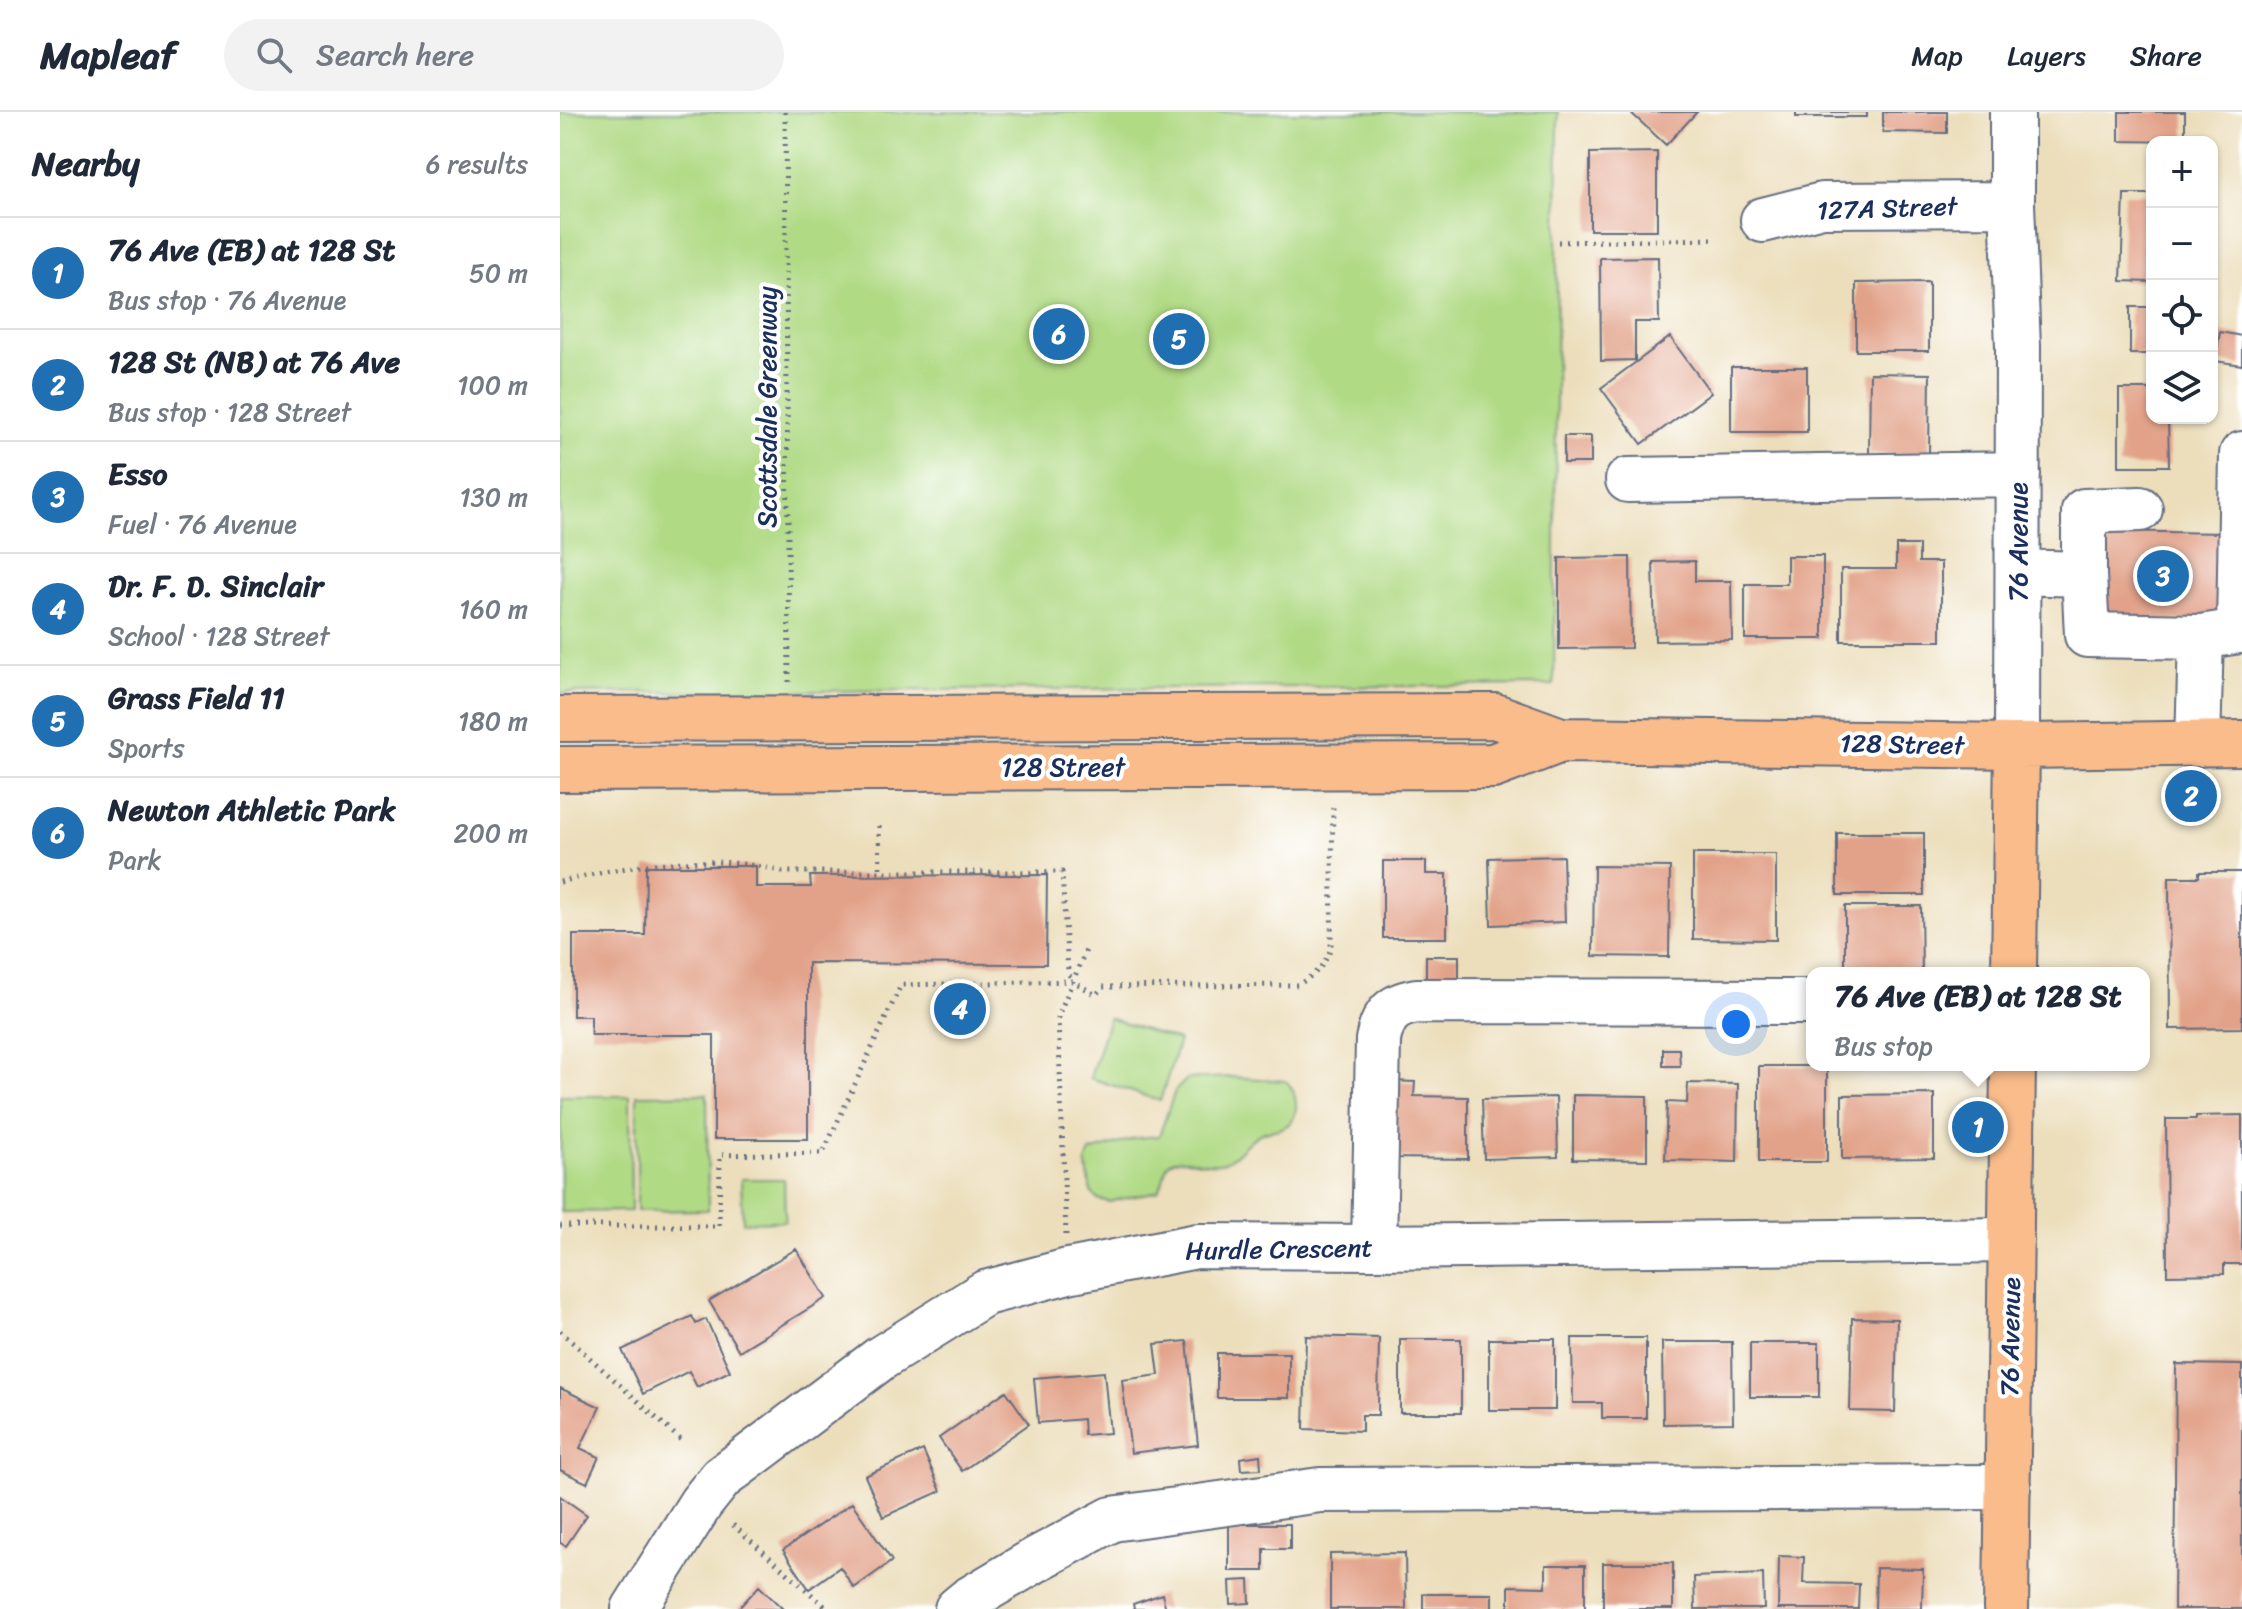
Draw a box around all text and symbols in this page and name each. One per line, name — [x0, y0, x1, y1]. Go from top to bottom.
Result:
search box — [224, 19, 784, 91]
text: Mapleaf — [40, 22, 176, 89]
text: Search here — [316, 28, 474, 82]
text: Map — [1911, 31, 1963, 80]
text: Layers — [2007, 31, 2086, 80]
text: Share — [2130, 31, 2202, 80]
icon: search — [252, 33, 296, 77]
text: Nearby — [32, 134, 140, 194]
map controls — [2146, 136, 2218, 424]
button: + — [2146, 136, 2218, 208]
text: 6 results — [426, 141, 528, 187]
street label: 127A Street — [1816, 183, 1959, 233]
button: − — [2146, 208, 2218, 280]
text: 76 Ave (EB) at 128 St — [108, 223, 395, 277]
text: 1 — [52, 250, 64, 296]
text: 50 m — [469, 250, 528, 296]
text: Bus stop · 76 Avenue — [108, 277, 346, 323]
button: locate — [2146, 280, 2218, 352]
street label: Scottsdale Greenway — [744, 286, 790, 528]
pin: 6 — [1033, 304, 1085, 364]
pin: 5 — [1153, 309, 1205, 369]
text: 128 St (NB) at 76 Ave — [108, 335, 400, 389]
button: layers — [2146, 352, 2218, 424]
text: 2 — [50, 362, 66, 408]
text: 100 m — [457, 362, 528, 408]
text: Bus stop · 128 Street — [108, 389, 351, 435]
text: Esso — [108, 447, 168, 501]
text: 3 — [51, 474, 65, 520]
text: 130 m — [459, 474, 528, 520]
street label: 76 Avenue — [1995, 482, 2041, 602]
text: Fuel · 76 Avenue — [108, 501, 297, 547]
pin: 3 — [2137, 546, 2189, 606]
text: Dr. F. D. Sinclair — [108, 559, 323, 613]
text: 4 — [50, 586, 66, 632]
text: 160 m — [459, 586, 528, 632]
text: School · 128 Street — [108, 613, 329, 659]
text: Grass Field 11 — [108, 671, 285, 725]
text: 5 — [50, 698, 66, 744]
text: 180 m — [458, 698, 528, 744]
street label: 128 Street — [1840, 720, 1966, 768]
text: Sports — [108, 725, 184, 771]
street label: 128 Street — [1001, 744, 1127, 790]
pin: 2 — [2165, 766, 2217, 826]
text: Newton Athletic Park — [108, 783, 396, 837]
text: 6 — [51, 810, 65, 856]
text: 200 m — [453, 810, 528, 856]
text: Park — [108, 837, 161, 883]
popup — [1806, 967, 2150, 1071]
text: 76 Ave (EB) at 128 St — [1834, 969, 2122, 1023]
pin: 4 — [934, 979, 986, 1039]
your location — [1716, 1004, 1756, 1044]
text: Bus stop — [1834, 1023, 1933, 1069]
pin: 1 — [1952, 1097, 2004, 1157]
street label: Hurdle Crescent — [1185, 1224, 1373, 1274]
street label: 76 Avenue — [1986, 1276, 2034, 1397]

